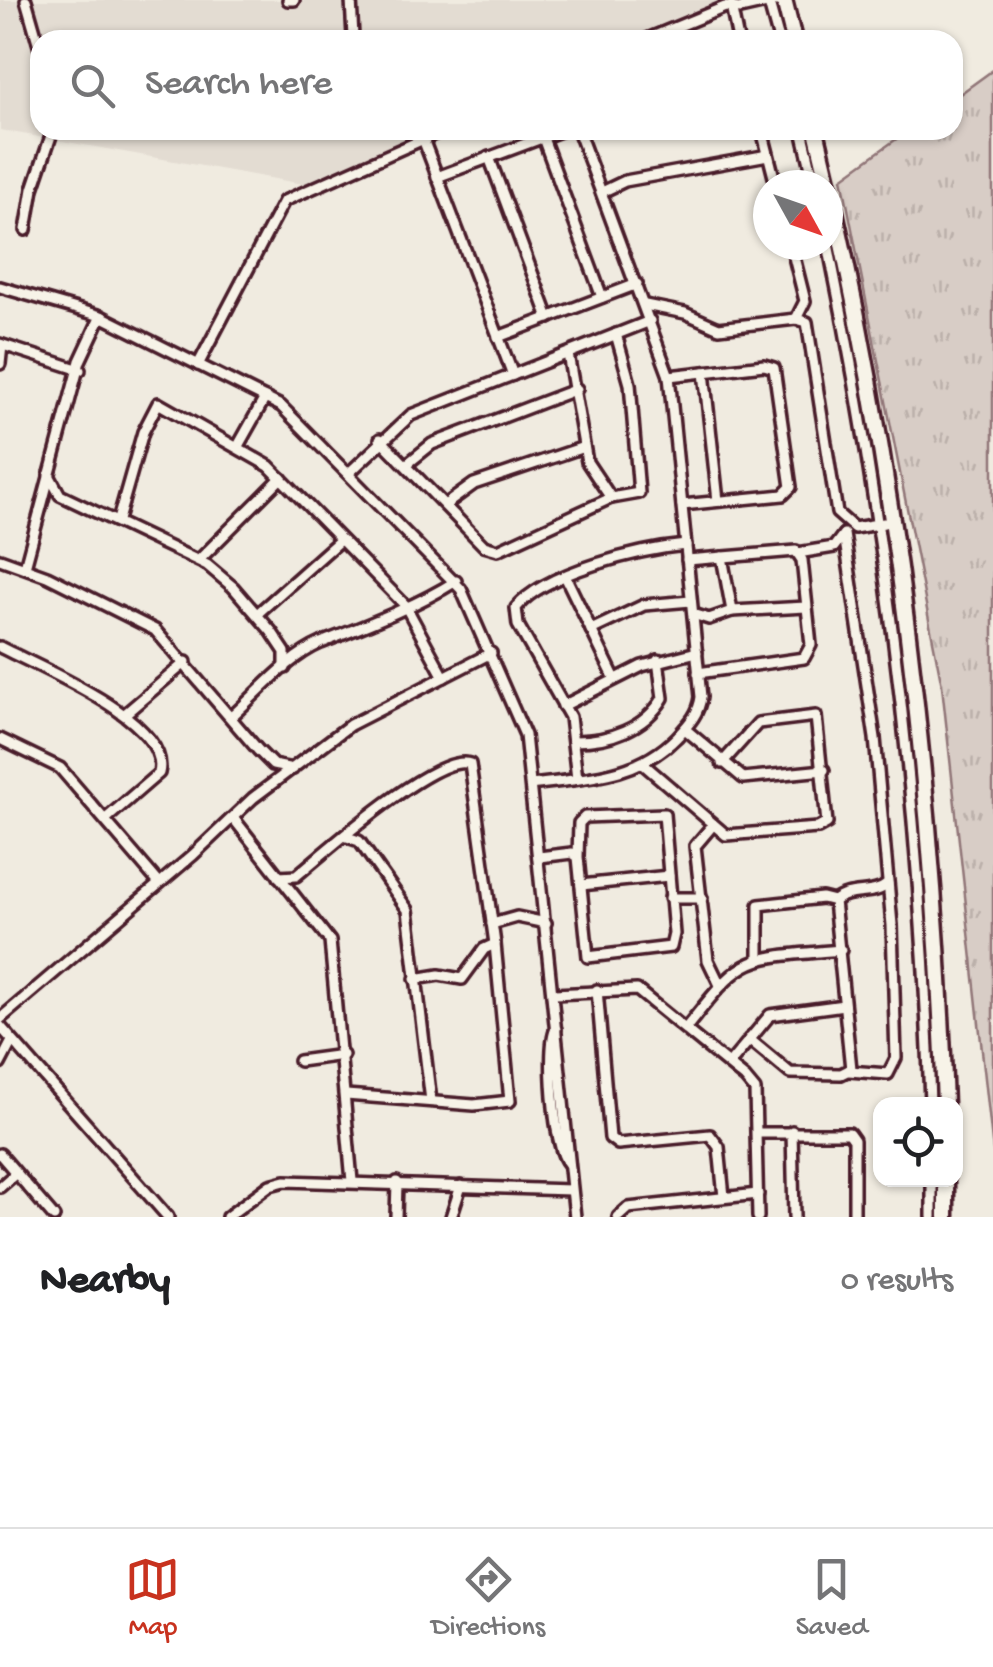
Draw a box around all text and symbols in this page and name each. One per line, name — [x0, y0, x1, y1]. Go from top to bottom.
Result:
search box — [30, 30, 963, 140]
icon: search — [65, 58, 120, 113]
text: Search here — [145, 63, 332, 107]
north arrow — [753, 170, 843, 260]
map controls — [873, 1097, 963, 1187]
button: locate — [873, 1097, 963, 1187]
text: Nearby — [40, 1258, 170, 1307]
text: 0 results — [841, 1263, 953, 1301]
tab: Map — [125, 1552, 180, 1645]
tab: Directions — [431, 1552, 545, 1645]
tab: Saved — [796, 1552, 868, 1645]

